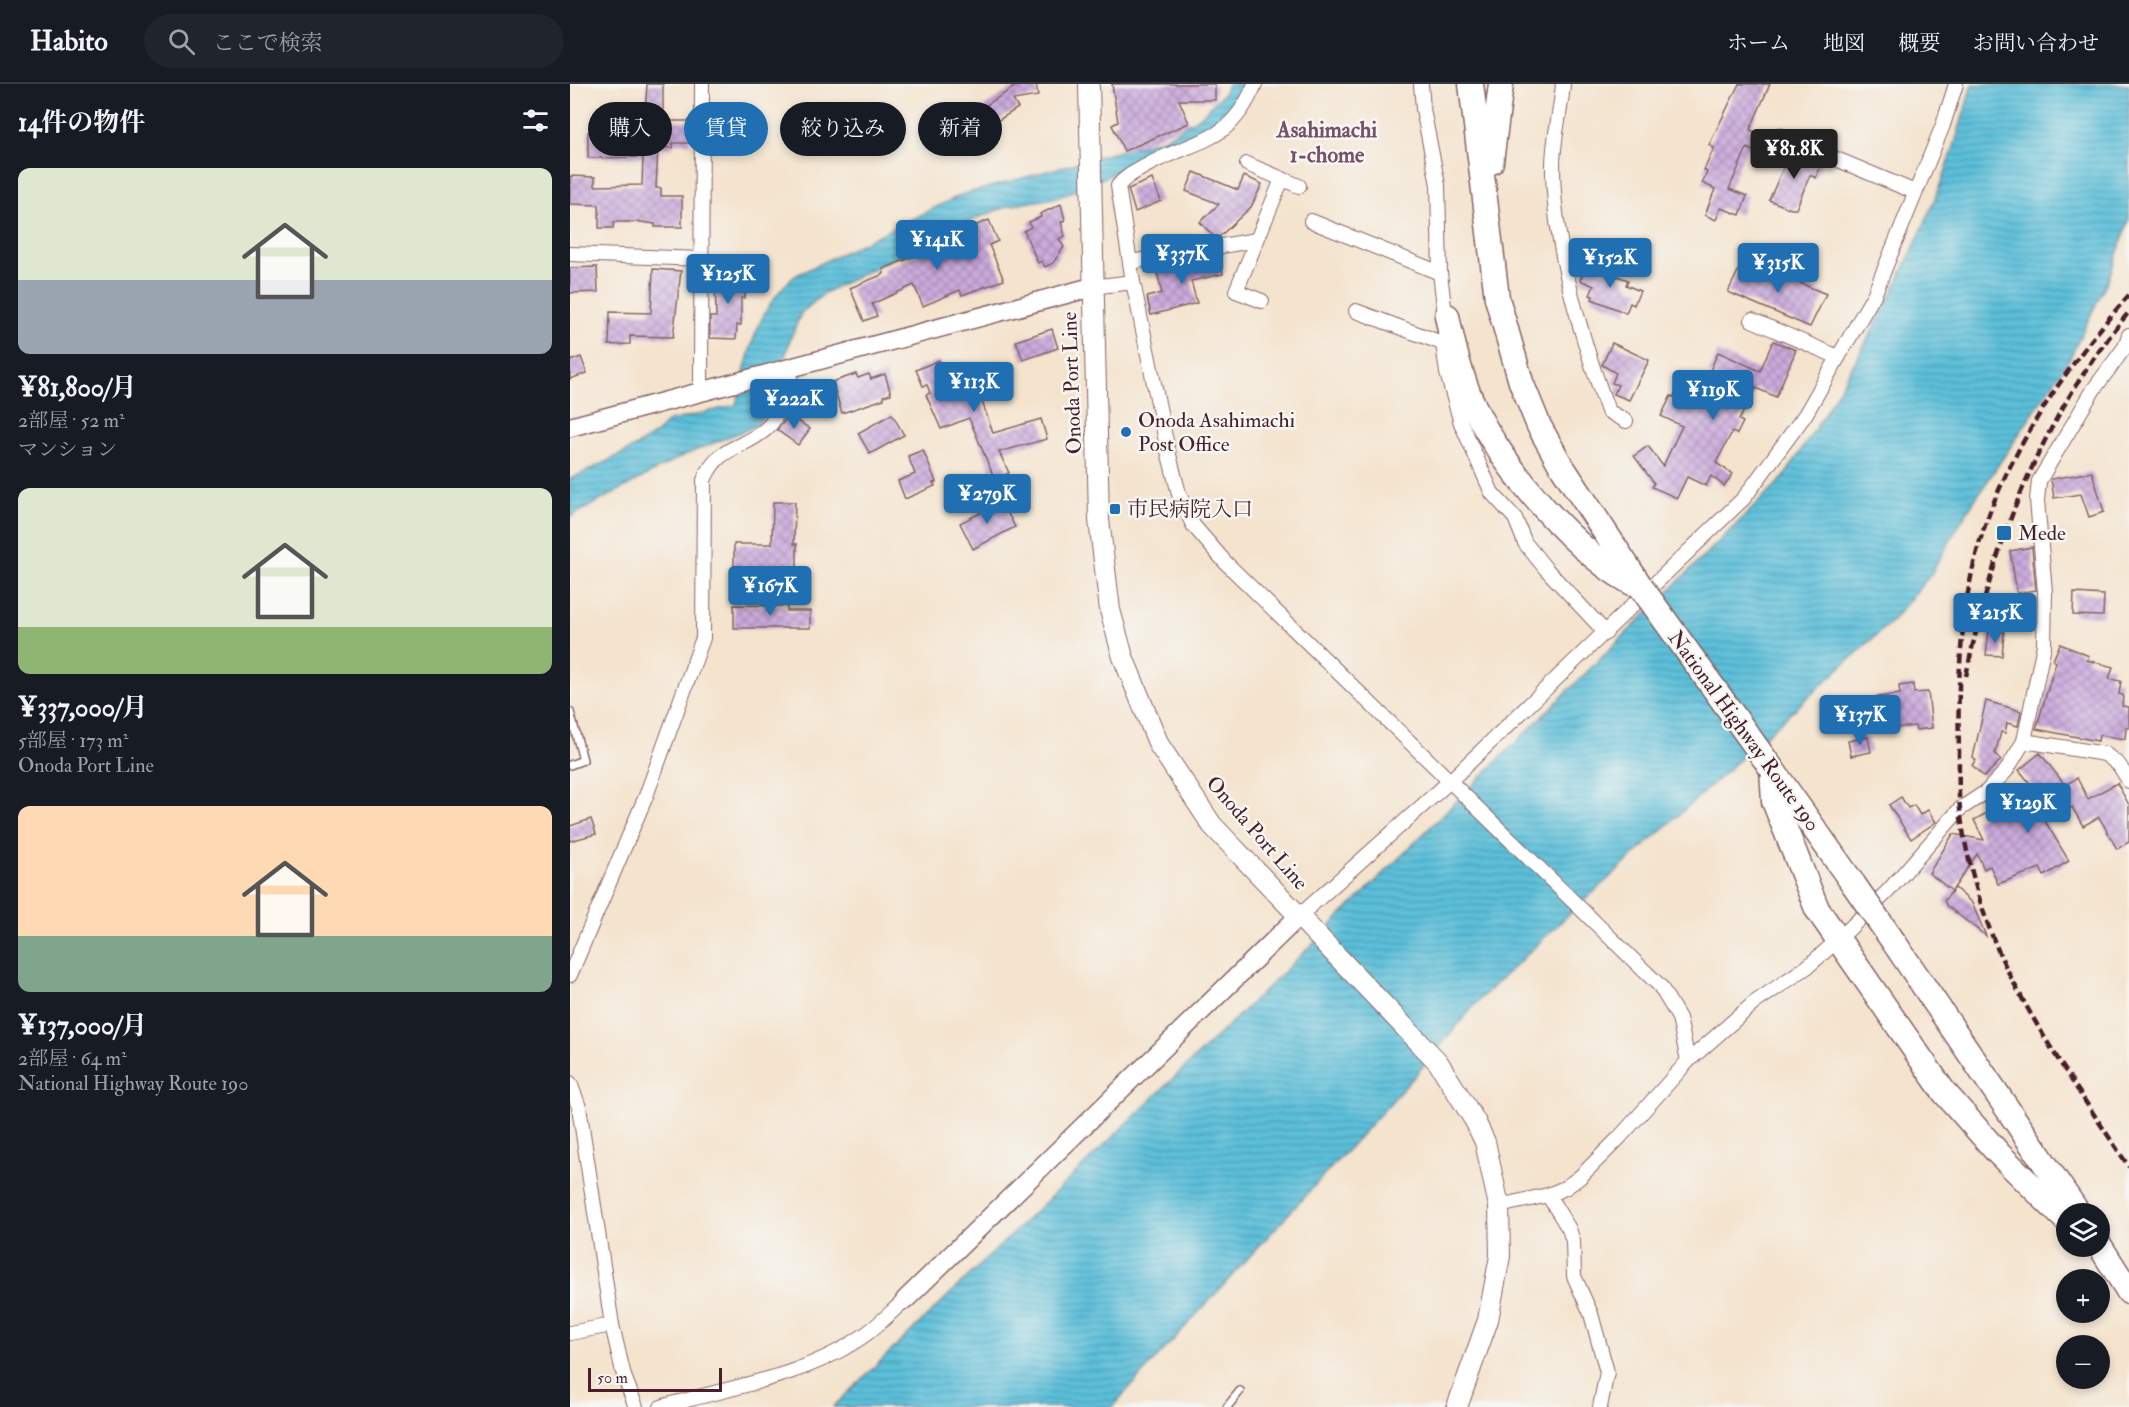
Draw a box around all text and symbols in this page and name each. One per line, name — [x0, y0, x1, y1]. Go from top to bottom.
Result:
search box — [144, 14, 564, 68]
text: Habito — [30, 24, 108, 59]
icon: search — [165, 25, 198, 58]
text: ここで検索 — [213, 29, 323, 57]
text: ホーム — [1727, 30, 1790, 57]
text: 地図 — [1823, 30, 1865, 57]
text: 概要 — [1898, 30, 1940, 57]
text: お問い合わせ — [1973, 30, 2099, 57]
chip: 購入 — [588, 102, 672, 156]
chip: 賃貸 — [684, 102, 768, 156]
chip: 絞り込み — [780, 102, 906, 156]
chip: 新着 — [918, 102, 1002, 156]
icon: filters — [519, 104, 552, 137]
text: 14件の物件 — [18, 107, 145, 139]
district label: Asahimachi 1-chome — [1276, 116, 1377, 169]
pin: ¥81.8K — [1745, 129, 1843, 180]
text: ¥81.8K — [1765, 136, 1823, 161]
icon: home — [231, 207, 339, 315]
pin: ¥141K — [895, 220, 979, 271]
text: ¥141K — [910, 227, 964, 252]
pin: ¥337K — [1140, 234, 1224, 285]
pin: ¥152K — [1568, 238, 1652, 289]
text: ¥337K — [1155, 241, 1209, 266]
pin: ¥315K — [1736, 243, 1820, 294]
text: ¥152K — [1583, 245, 1637, 270]
text: ¥315K — [1752, 250, 1804, 275]
pin: ¥125K — [686, 254, 770, 305]
text: ¥125K — [700, 261, 756, 286]
street label: Onoda Port Line — [1056, 311, 1088, 455]
pin: ¥113K — [932, 362, 1016, 413]
text: ¥113K — [949, 369, 999, 394]
pin: ¥119K — [1671, 370, 1755, 421]
text: ¥81,800/月 — [18, 372, 137, 404]
text: ¥119K — [1686, 377, 1740, 402]
pin: ¥222K — [752, 379, 836, 430]
text: ¥222K — [764, 386, 824, 411]
place label: Onoda Asahimachi Post Office — [1138, 407, 1296, 458]
text: 2部屋 · 52 m² — [18, 408, 125, 433]
marker: Onoda Asahimachi Post Office — [1119, 425, 1133, 439]
text: マンション — [18, 437, 117, 462]
pin: ¥279K — [945, 474, 1029, 525]
text: ¥279K — [958, 481, 1016, 506]
place label: 市民病院入口 — [1127, 496, 1253, 523]
marker: 市民病院入口 — [1108, 502, 1122, 516]
place label: Mede — [2018, 520, 2066, 547]
marker: Mede — [1995, 524, 2013, 542]
icon: home — [231, 527, 339, 635]
pin: ¥167K — [728, 566, 812, 617]
text: ¥167K — [742, 573, 798, 598]
pin: ¥215K — [1953, 593, 2037, 644]
text: ¥215K — [1967, 600, 2023, 625]
street label: National Highway Route 190 — [1662, 625, 1826, 837]
text: ¥337,000/月 — [18, 692, 148, 724]
pin: ¥137K — [1818, 695, 1902, 746]
text: ¥137K — [1833, 702, 1887, 727]
text: 5部屋 · 173 m² — [18, 728, 129, 753]
text: Onoda Port Line — [18, 753, 154, 778]
street label: Onoda Port Line — [1200, 770, 1314, 896]
pin: ¥129K — [1986, 783, 2070, 834]
text: ¥129K — [2000, 790, 2056, 815]
icon: home — [231, 845, 339, 953]
text: ¥137,000/月 — [18, 1010, 147, 1042]
text: 2部屋 · 64 m² — [18, 1046, 127, 1071]
text: National Highway Route 190 — [18, 1071, 249, 1096]
map controls — [2056, 1203, 2110, 1389]
button: layers — [2056, 1203, 2110, 1257]
button: + — [2056, 1269, 2110, 1323]
button: − — [2056, 1335, 2110, 1389]
scale bar — [588, 1365, 722, 1392]
text: 50 m — [597, 1368, 628, 1388]

